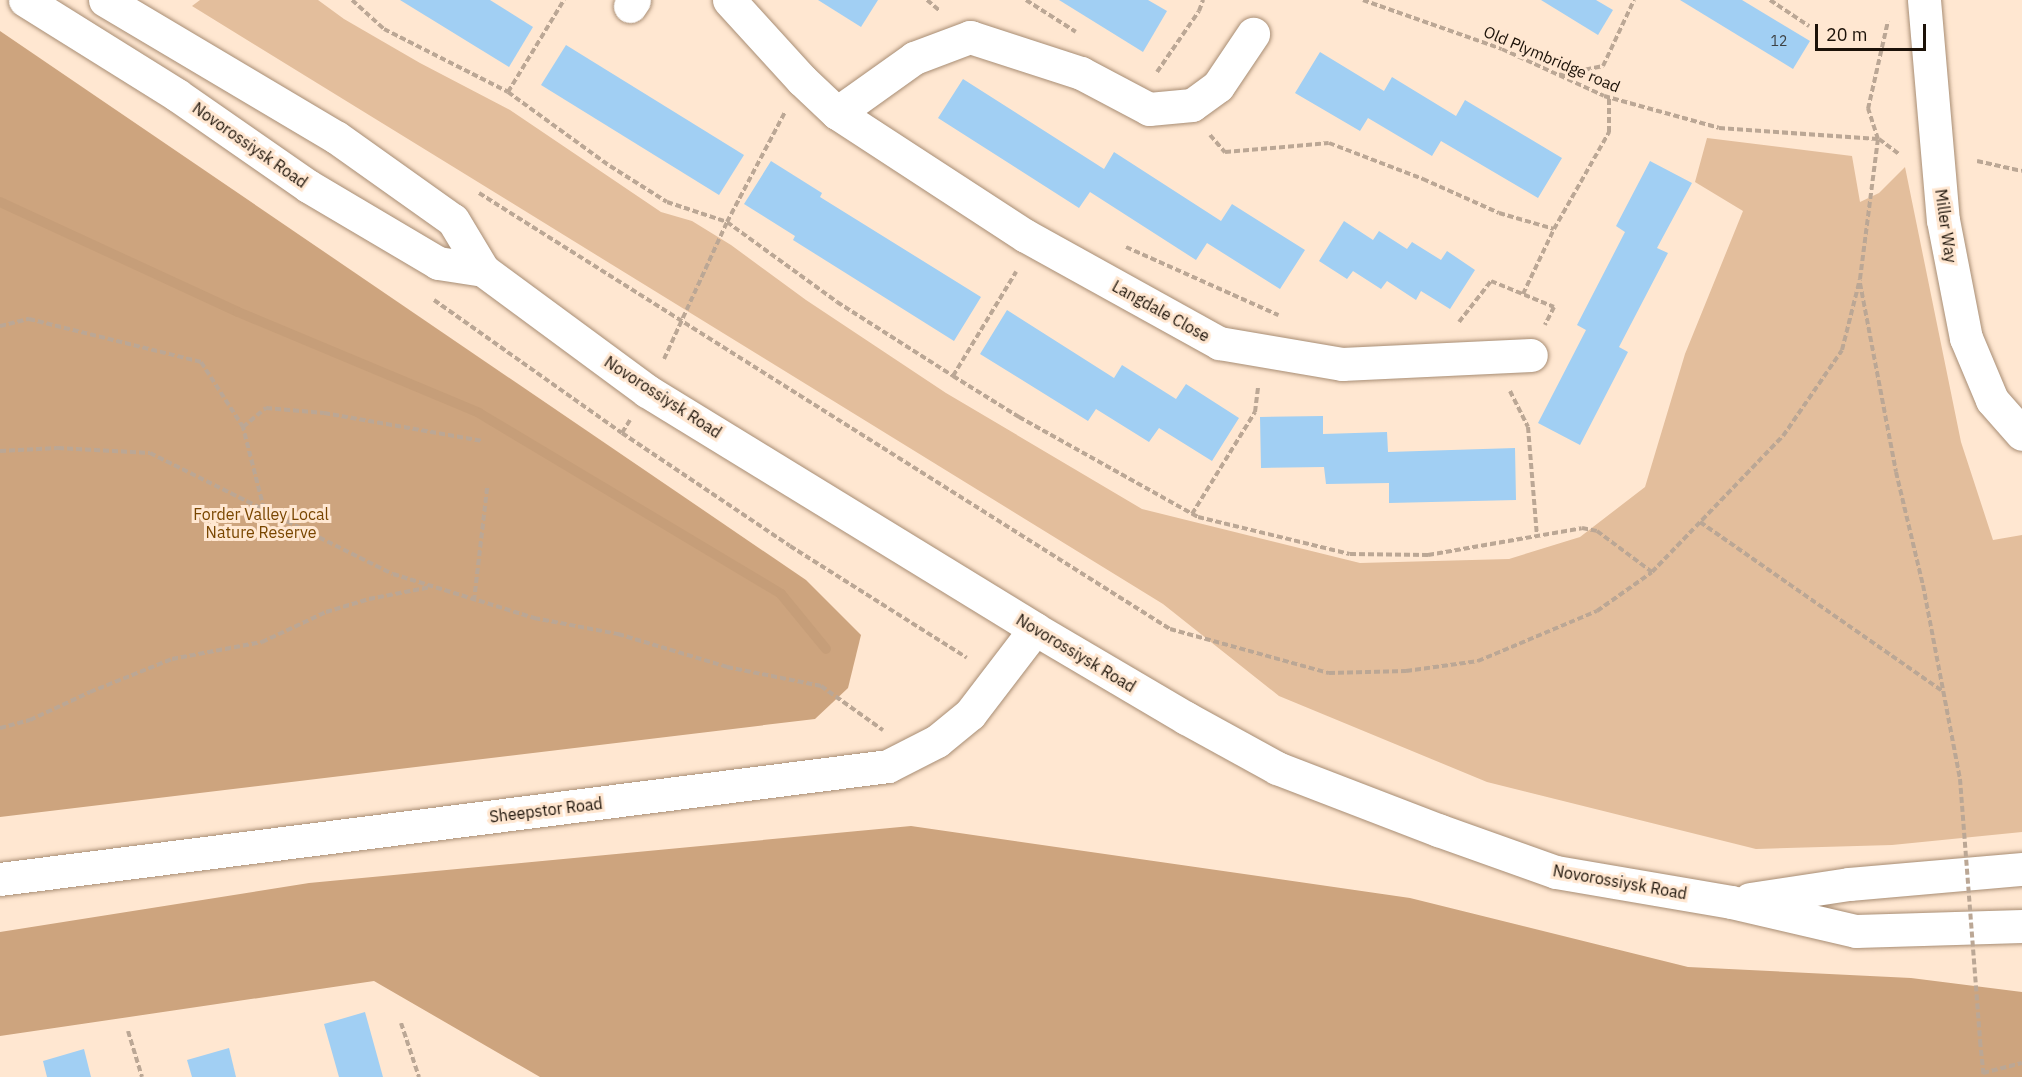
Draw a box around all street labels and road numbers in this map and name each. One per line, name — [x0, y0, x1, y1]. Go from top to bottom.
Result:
street label: Old Plymbridge road — [1481, 22, 1623, 96]
street label: Novorossiysk Road — [189, 98, 311, 192]
street label: Miller Way — [1931, 188, 1961, 264]
street label: Langdale Close — [1109, 276, 1213, 346]
street label: Novorossiysk Road — [601, 352, 725, 442]
street label: Novorossiysk Road — [1013, 610, 1139, 696]
street label: Sheepstor Road — [488, 794, 604, 826]
street label: Novorossiysk Road — [1551, 861, 1689, 903]

